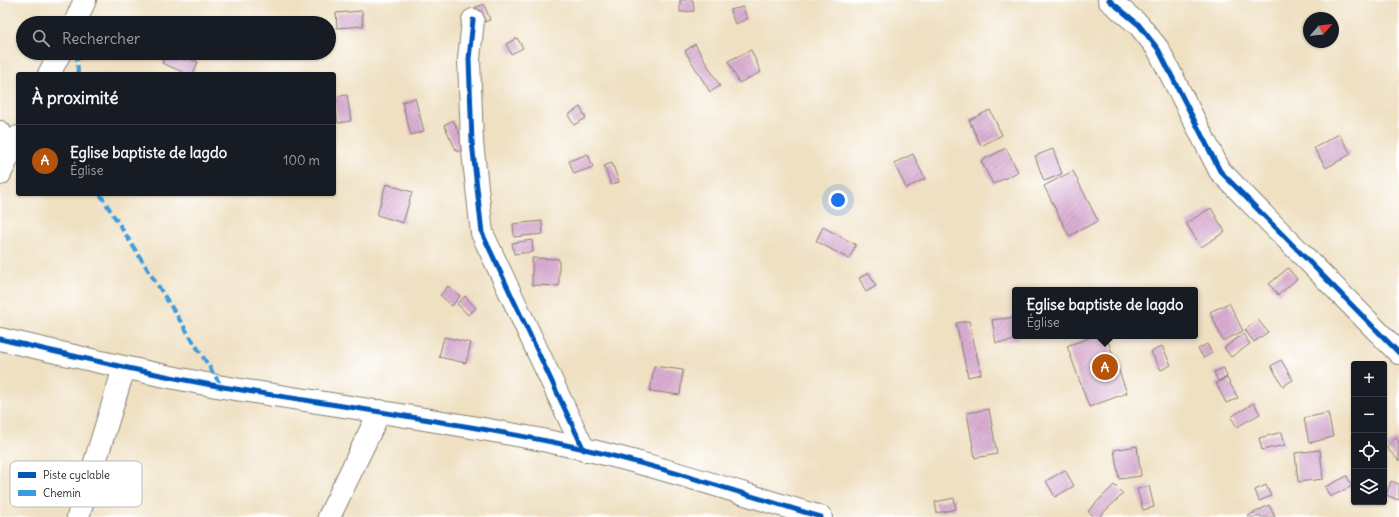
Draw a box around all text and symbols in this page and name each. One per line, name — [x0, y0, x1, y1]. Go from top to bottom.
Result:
north arrow — [1303, 12, 1339, 48]
search box — [16, 16, 336, 60]
icon: search — [30, 27, 52, 49]
text: Rechercher — [62, 29, 140, 48]
text: À proximité — [32, 87, 118, 109]
text: Eglise baptiste de lagdo — [70, 143, 227, 162]
text: A — [41, 152, 49, 169]
text: 100 m — [283, 152, 320, 169]
text: Église — [70, 162, 103, 179]
your location — [828, 190, 848, 210]
popup — [1012, 287, 1198, 339]
text: Eglise baptiste de lagdo — [1026, 295, 1184, 314]
text: Église — [1026, 314, 1060, 331]
pin: A — [1092, 352, 1118, 382]
map controls — [1351, 361, 1387, 505]
button: + — [1351, 361, 1387, 397]
button: − — [1351, 397, 1387, 433]
button: locate — [1351, 433, 1387, 469]
legend — [10, 461, 142, 507]
text: Piste cyclable — [43, 468, 110, 482]
button: layers — [1351, 469, 1387, 505]
text: Chemin — [43, 486, 81, 500]

